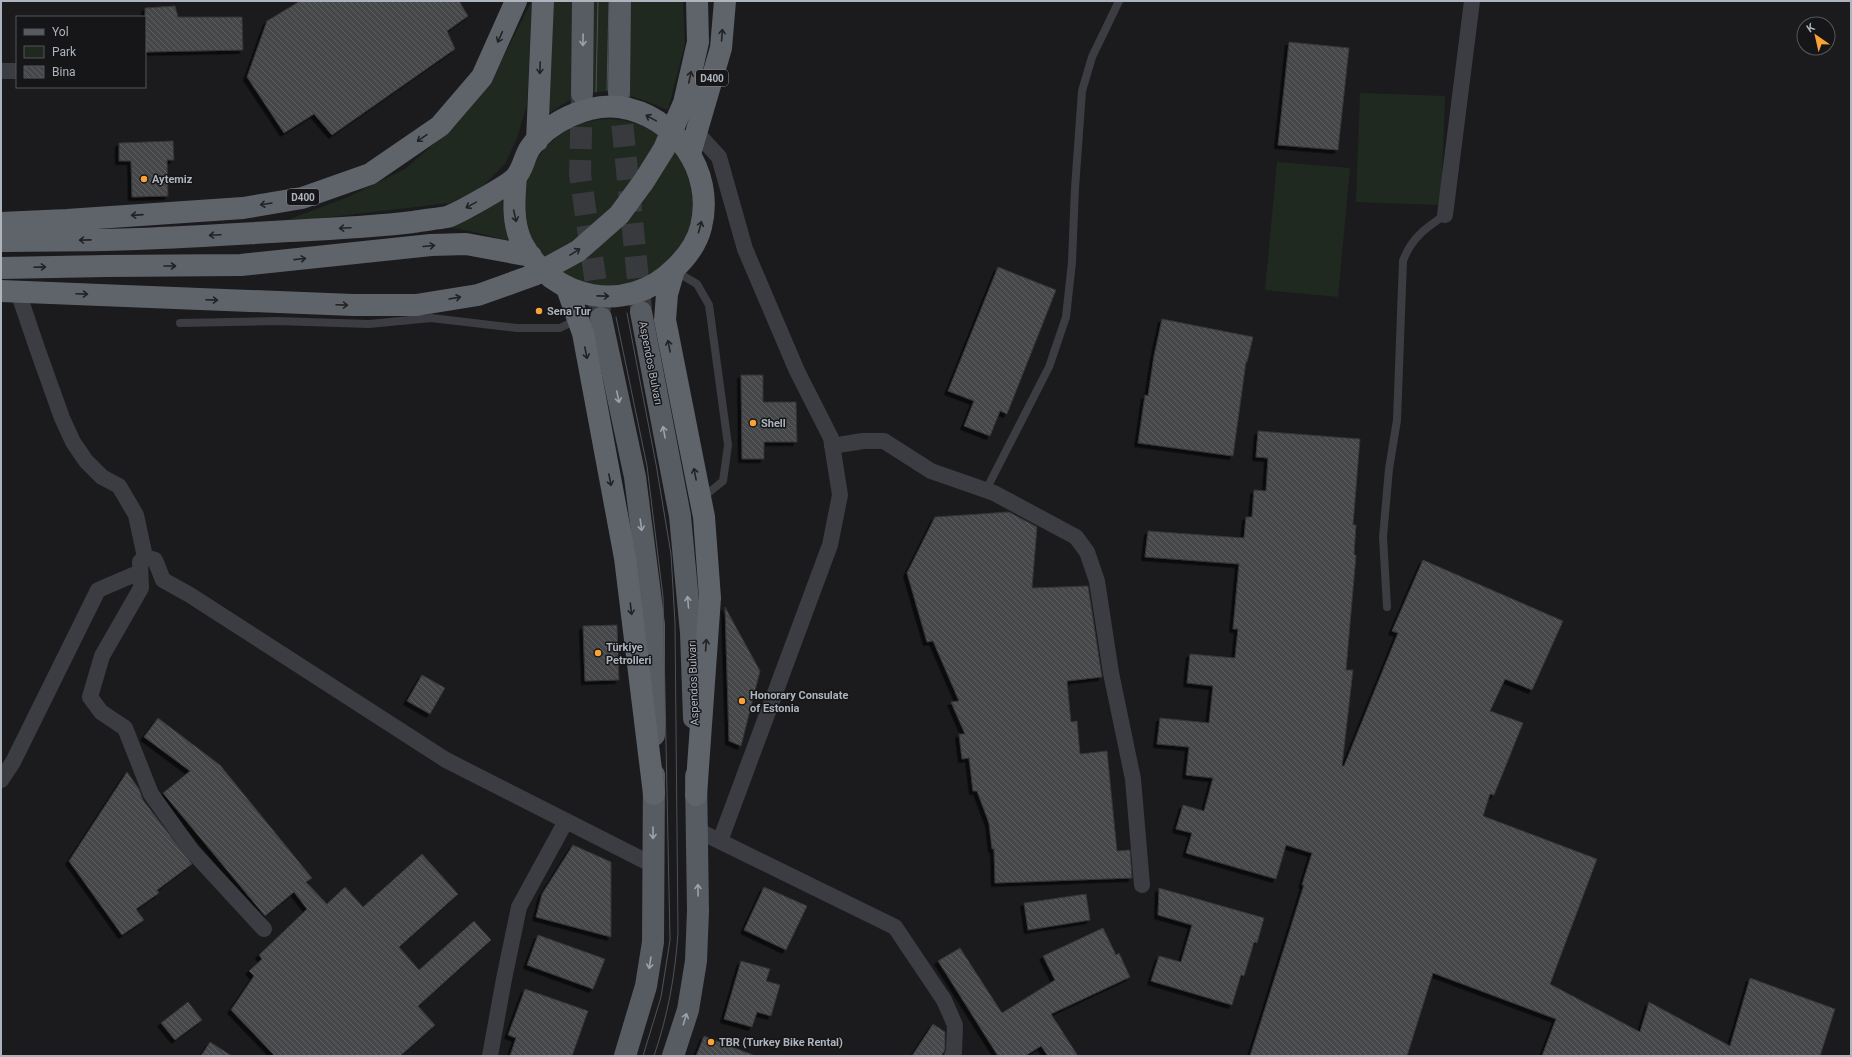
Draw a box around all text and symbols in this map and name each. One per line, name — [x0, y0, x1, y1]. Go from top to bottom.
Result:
legend — [16, 16, 146, 88]
north arrow — [1796, 16, 1836, 56]
text: K — [1804, 20, 1818, 35]
text: Yol — [52, 25, 69, 39]
one-way arrow — [719, 29, 726, 42]
one-way arrow — [496, 30, 503, 42]
one-way arrow — [579, 33, 587, 46]
text: Park — [52, 45, 77, 59]
one-way arrow — [537, 61, 544, 74]
text: Bina — [52, 65, 76, 79]
road number: D400 — [696, 70, 728, 86]
one-way arrow — [686, 71, 694, 84]
one-way arrow — [645, 113, 657, 121]
one-way arrow — [417, 134, 428, 142]
place label: Aytemiz — [152, 173, 193, 186]
marker: Aytemiz — [139, 174, 149, 184]
road number: D400 — [287, 189, 319, 205]
one-way arrow — [260, 200, 273, 208]
one-way arrow — [465, 201, 477, 209]
one-way arrow — [511, 209, 519, 222]
one-way arrow — [131, 212, 144, 219]
one-way arrow — [696, 220, 704, 233]
one-way arrow — [339, 224, 352, 231]
one-way arrow — [209, 231, 222, 239]
one-way arrow — [79, 236, 92, 244]
one-way arrow — [422, 242, 435, 249]
one-way arrow — [569, 248, 580, 256]
one-way arrow — [293, 256, 306, 263]
one-way arrow — [163, 262, 176, 270]
one-way arrow — [33, 264, 46, 271]
one-way arrow — [75, 290, 88, 298]
one-way arrow — [596, 292, 609, 300]
one-way arrow — [448, 294, 461, 302]
one-way arrow — [205, 296, 218, 303]
one-way arrow — [335, 301, 348, 309]
place label: Sena Tur — [547, 305, 591, 318]
marker: Sena Tur — [534, 306, 544, 316]
street label: Aspendos Bulvarı — [636, 320, 665, 406]
one-way arrow — [665, 340, 673, 353]
one-way arrow — [582, 346, 590, 359]
one-way arrow — [614, 391, 622, 404]
place label: Shell — [761, 417, 786, 430]
marker: Shell — [748, 418, 758, 428]
one-way arrow — [660, 426, 668, 439]
one-way arrow — [690, 468, 698, 481]
one-way arrow — [607, 474, 615, 487]
one-way arrow — [637, 518, 645, 531]
one-way arrow — [684, 596, 692, 609]
one-way arrow — [627, 602, 635, 615]
one-way arrow — [703, 639, 710, 652]
street label: Aspendos Bulvarı — [686, 640, 701, 726]
place label: Türkiye Petrolleri — [606, 641, 652, 667]
marker: Türkiye Petrolleri — [593, 648, 603, 658]
place label: Honorary Consulate of Estonia — [750, 689, 848, 715]
marker: Honorary Consulate of Estonia — [737, 696, 747, 706]
one-way arrow — [649, 826, 657, 839]
one-way arrow — [694, 884, 702, 897]
one-way arrow — [646, 956, 654, 969]
one-way arrow — [682, 1012, 689, 1025]
place label: TBR (Turkey Bike Rental) — [719, 1036, 843, 1049]
marker: TBR (Turkey Bike Rental) — [706, 1037, 716, 1047]

